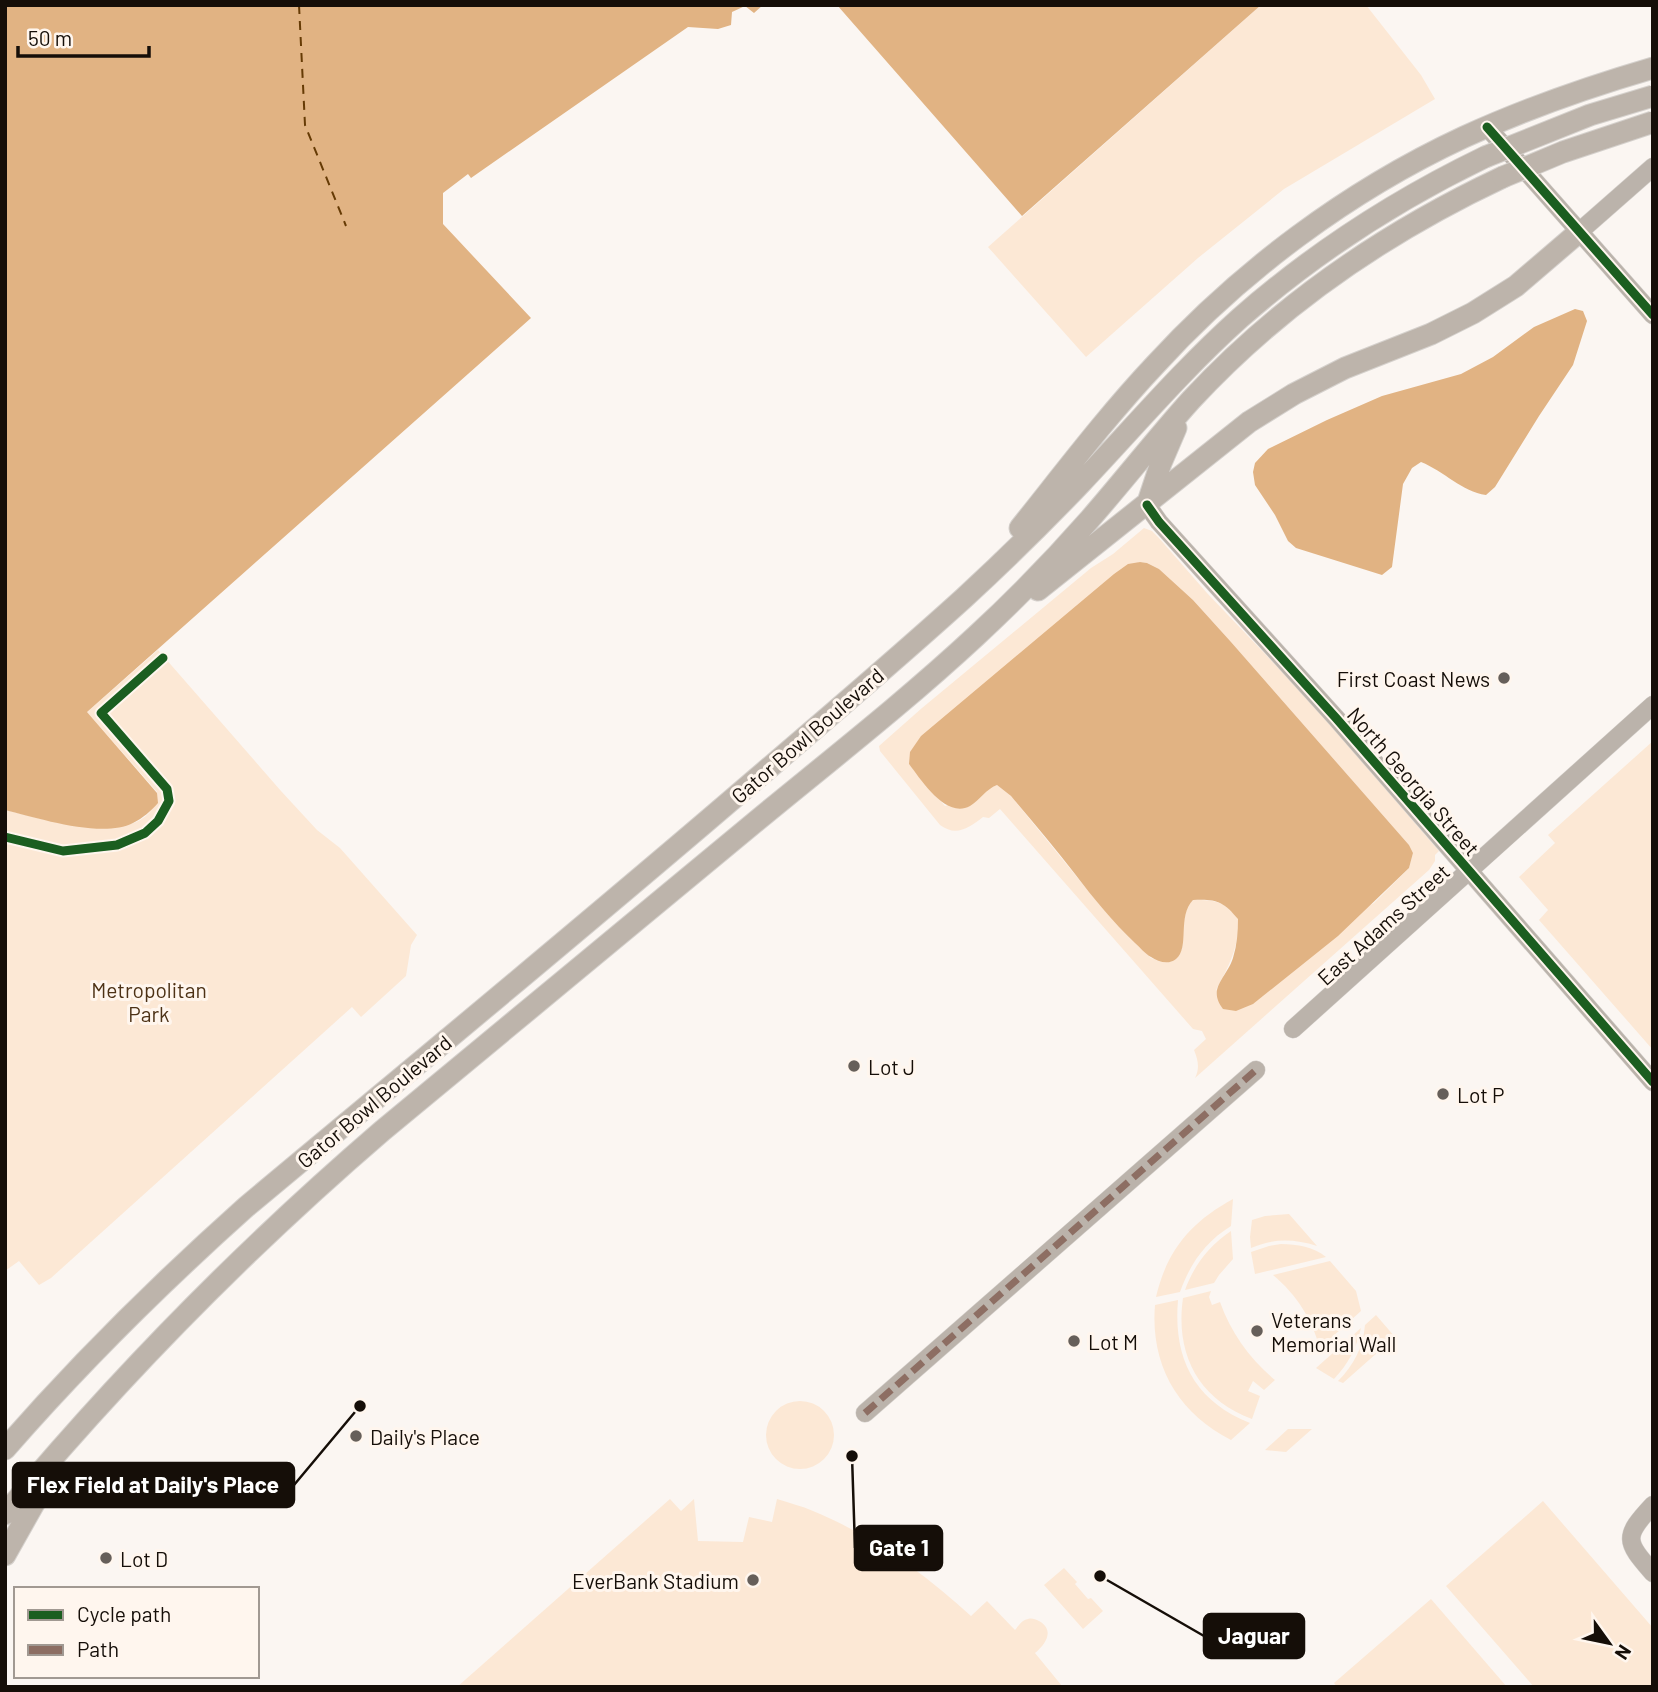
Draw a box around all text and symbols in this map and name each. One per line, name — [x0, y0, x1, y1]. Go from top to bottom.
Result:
scale bar — [18, 14, 149, 58]
text: 50 m — [28, 25, 72, 50]
street label: Gator Bowl Boulevard — [726, 662, 888, 808]
place label: First Coast News — [1337, 666, 1490, 691]
marker: First Coast News — [1496, 670, 1512, 686]
street label: North Georgia Street — [1343, 702, 1485, 860]
street label: East Adams Street — [1312, 858, 1454, 990]
park label: Metropolitan Park — [91, 977, 207, 1026]
street label: Gator Bowl Boulevard — [292, 1029, 456, 1173]
place label: Lot J — [868, 1054, 915, 1079]
marker: Lot J — [846, 1058, 862, 1074]
place label: Lot P — [1457, 1082, 1505, 1107]
marker: Lot P — [1435, 1086, 1451, 1102]
place label: Veterans Memorial Wall — [1271, 1307, 1396, 1356]
marker: Veterans Memorial Wall — [1249, 1323, 1265, 1339]
place label: Lot M — [1088, 1329, 1138, 1354]
marker: Lot M — [1066, 1333, 1082, 1349]
place label: Daily's Place — [370, 1424, 480, 1449]
marker: Daily's Place — [348, 1428, 364, 1444]
callout: Flex Field at Daily's Place — [13, 1463, 294, 1507]
text: Flex Field at Daily's Place — [27, 1470, 279, 1498]
callout: Gate 1 — [855, 1526, 942, 1570]
text: Gate 1 — [869, 1533, 929, 1561]
place label: Lot D — [120, 1546, 168, 1571]
marker: Lot D — [98, 1550, 114, 1566]
place label: EverBank Stadium — [572, 1568, 739, 1593]
marker: EverBank Stadium — [745, 1572, 761, 1588]
legend — [14, 1587, 259, 1678]
text: Cycle path — [77, 1601, 171, 1626]
north arrow — [1574, 1608, 1644, 1678]
callout: Jaguar — [1204, 1614, 1304, 1658]
text: Jaguar — [1218, 1621, 1290, 1649]
text: Path — [77, 1636, 119, 1661]
text: N — [1611, 1641, 1637, 1664]

